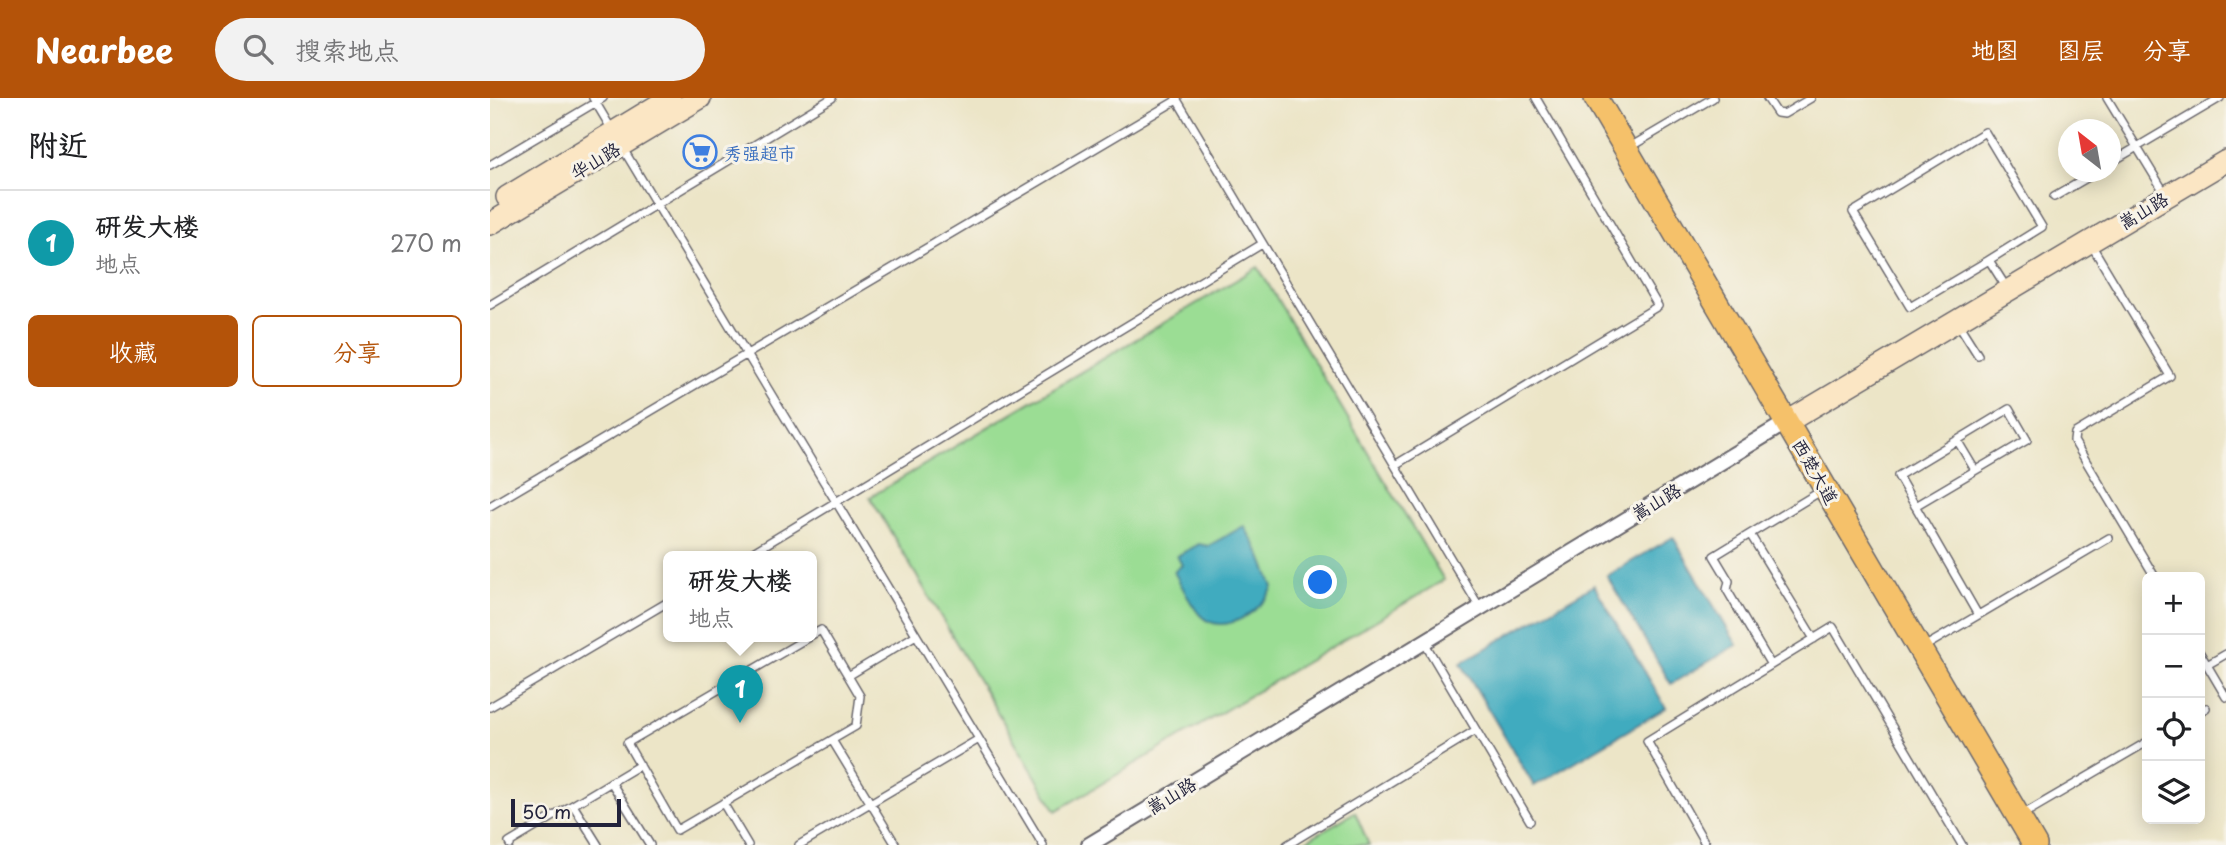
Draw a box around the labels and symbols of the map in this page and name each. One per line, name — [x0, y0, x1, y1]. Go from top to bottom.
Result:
north arrow — [2058, 119, 2121, 182]
supermarket icon: 秀强超市 — [681, 133, 719, 171]
street label: 华山路 — [565, 135, 625, 185]
place label: 秀强超市 — [724, 139, 796, 166]
street label: 嵩山路 — [2113, 185, 2173, 235]
street label: 西楚大道 — [1786, 433, 1846, 509]
street label: 嵩山路 — [1626, 476, 1686, 526]
your location — [1303, 565, 1337, 599]
pin: 1 — [717, 665, 763, 723]
street label: 嵩山路 — [1141, 770, 1201, 820]
scale bar — [511, 796, 621, 828]

